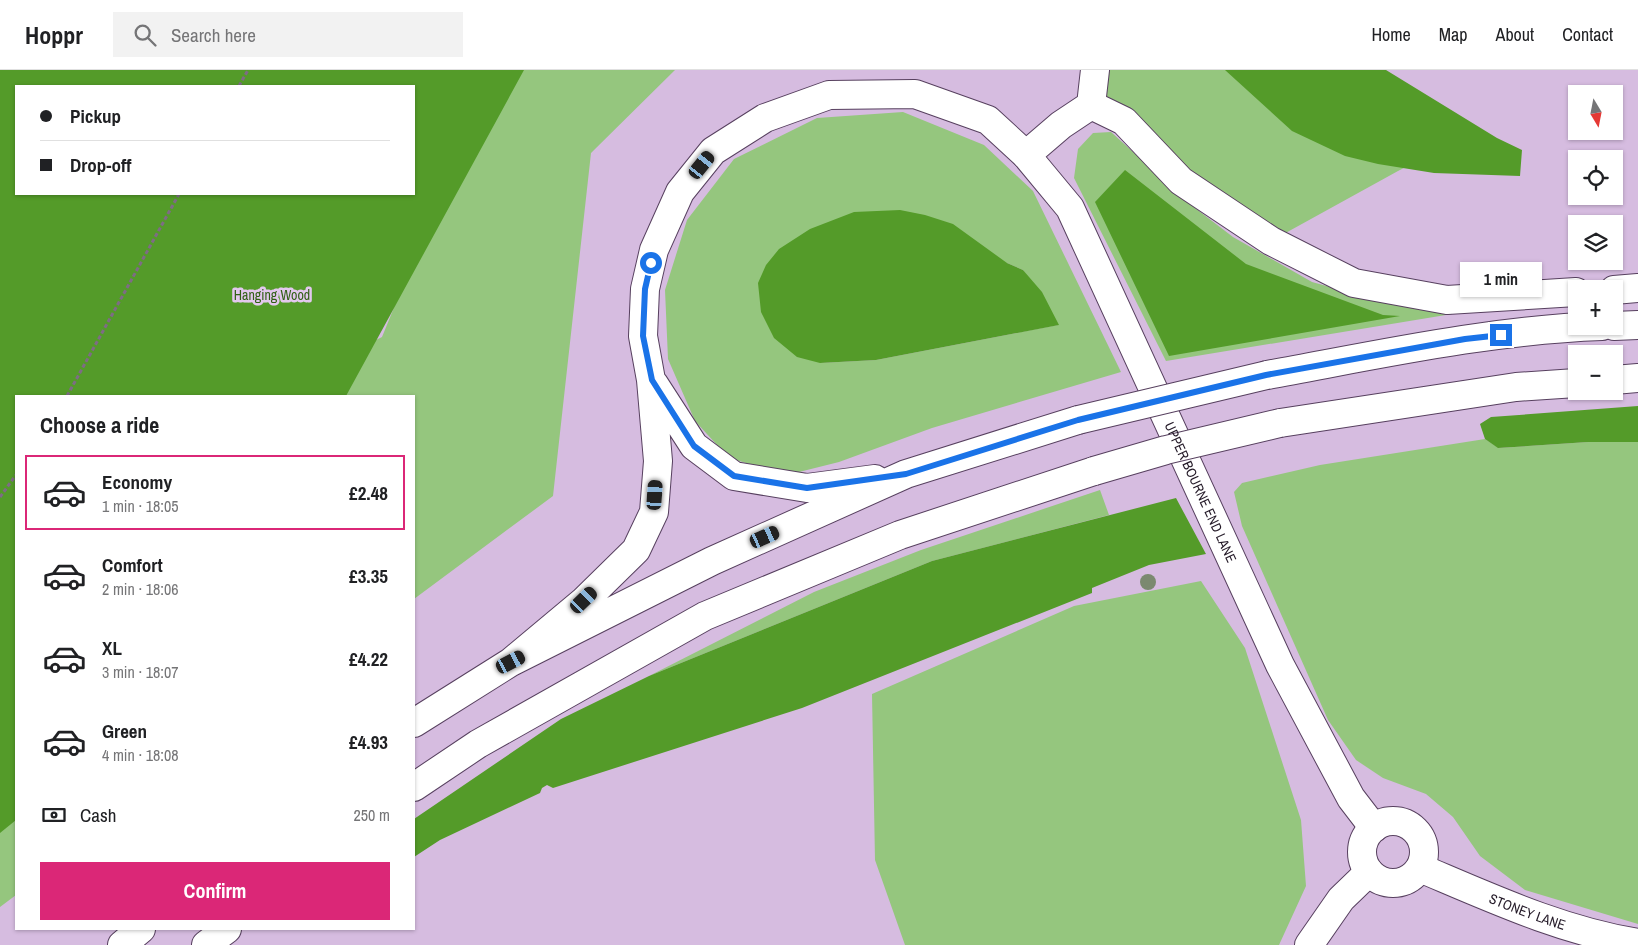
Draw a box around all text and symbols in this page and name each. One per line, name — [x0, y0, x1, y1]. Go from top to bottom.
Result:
search box — [113, 12, 463, 57]
text: Hoppr — [25, 19, 83, 51]
icon: search — [131, 21, 159, 49]
text: Search here — [171, 22, 256, 48]
text: Home — [1371, 22, 1411, 47]
text: Map — [1439, 22, 1468, 47]
text: About — [1496, 22, 1534, 47]
text: Contact — [1562, 22, 1613, 47]
north arrow — [1568, 85, 1622, 140]
map controls — [1568, 85, 1623, 400]
text: Pickup — [70, 103, 121, 129]
car — [686, 149, 717, 181]
button: locate — [1568, 150, 1623, 205]
text: Drop-off — [70, 152, 131, 178]
button: layers — [1568, 215, 1623, 270]
route start — [640, 252, 662, 274]
callout: 1 min — [1460, 262, 1542, 298]
text: 1 min — [1484, 268, 1518, 290]
button: + — [1568, 280, 1623, 335]
park label: Hanging Wood — [234, 286, 310, 304]
route end — [1490, 324, 1512, 346]
button: − — [1568, 345, 1623, 400]
text: Choose a ride — [40, 410, 159, 440]
street label: UPPER BOURNE END LANE — [1161, 419, 1241, 565]
text: Economy — [102, 469, 172, 495]
icon: car — [42, 470, 87, 515]
text: £2.48 — [349, 480, 388, 506]
car — [646, 480, 663, 510]
text: 1 min · 18:05 — [102, 495, 179, 517]
car — [748, 524, 781, 550]
text: Comfort — [102, 552, 163, 578]
icon: car — [42, 553, 87, 598]
text: £3.35 — [349, 563, 388, 589]
text: 2 min · 18:06 — [102, 578, 179, 600]
car — [567, 584, 600, 616]
text: XL — [102, 635, 122, 661]
icon: car — [42, 636, 87, 681]
text: £4.22 — [349, 646, 388, 672]
car — [494, 649, 527, 675]
text: 3 min · 18:07 — [102, 661, 179, 683]
text: Green — [102, 718, 147, 744]
icon: car — [42, 719, 87, 764]
text: £4.93 — [349, 729, 388, 755]
text: 4 min · 18:08 — [102, 744, 179, 766]
icon: cash — [40, 801, 68, 829]
text: Cash — [80, 802, 116, 828]
text: 250 m — [354, 804, 390, 826]
button: Confirm — [40, 862, 390, 920]
street label: STONEY LANE — [1487, 889, 1568, 934]

